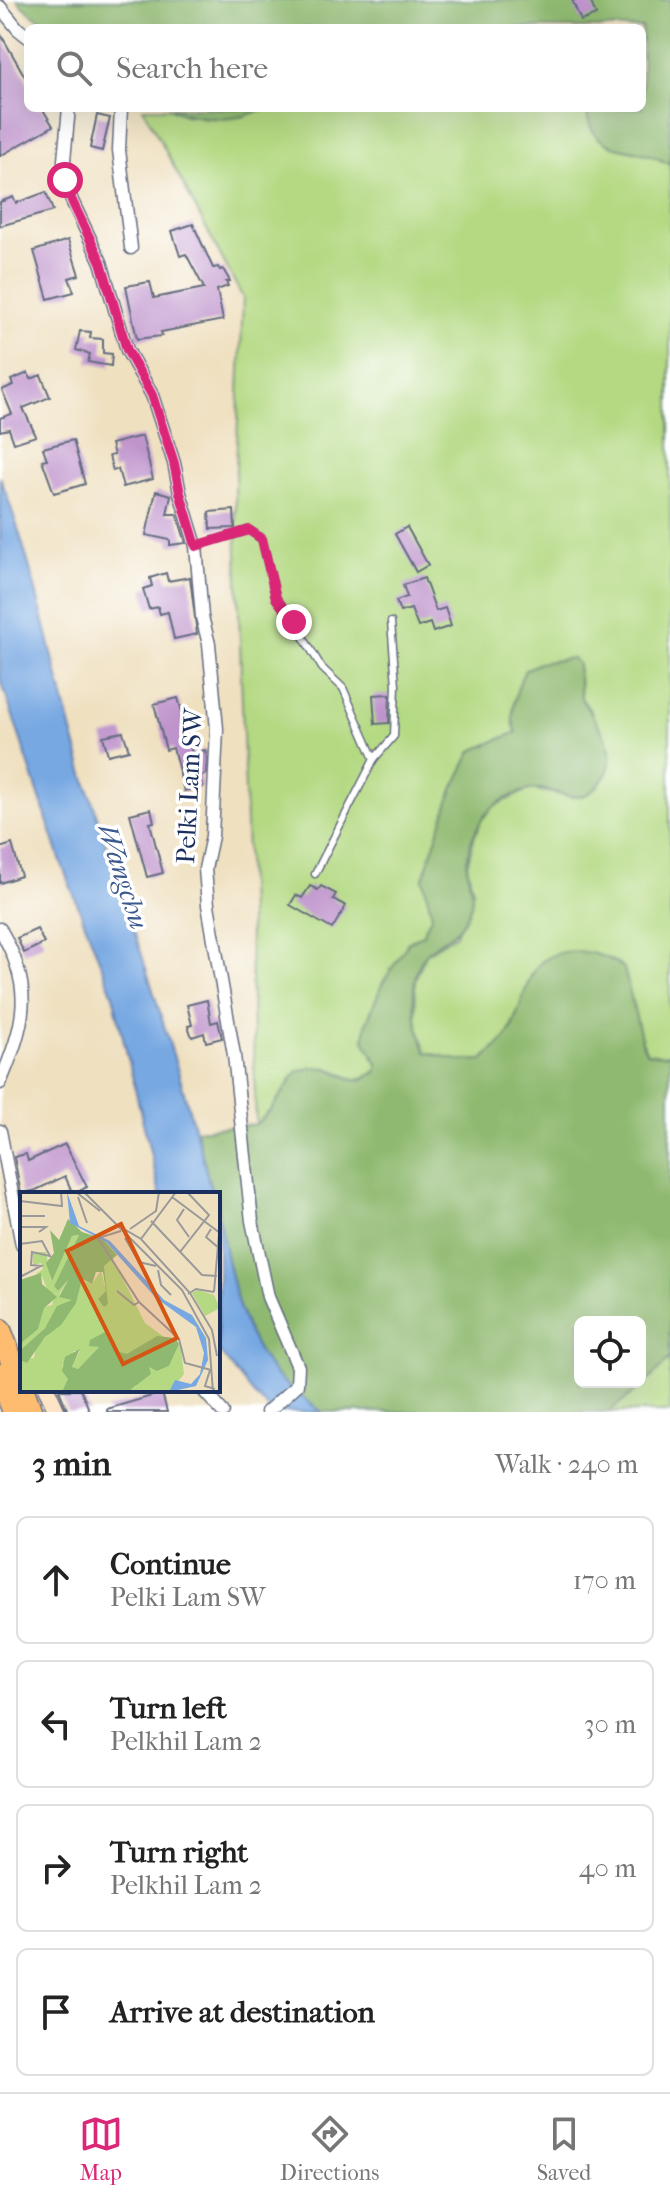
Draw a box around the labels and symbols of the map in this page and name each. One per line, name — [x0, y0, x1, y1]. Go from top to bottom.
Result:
route start — [47, 162, 83, 198]
route end — [276, 604, 312, 640]
street label: Pelki Lam SW — [170, 706, 209, 865]
water label: Wangchu — [91, 819, 156, 933]
inset map — [20, 1192, 220, 1392]

